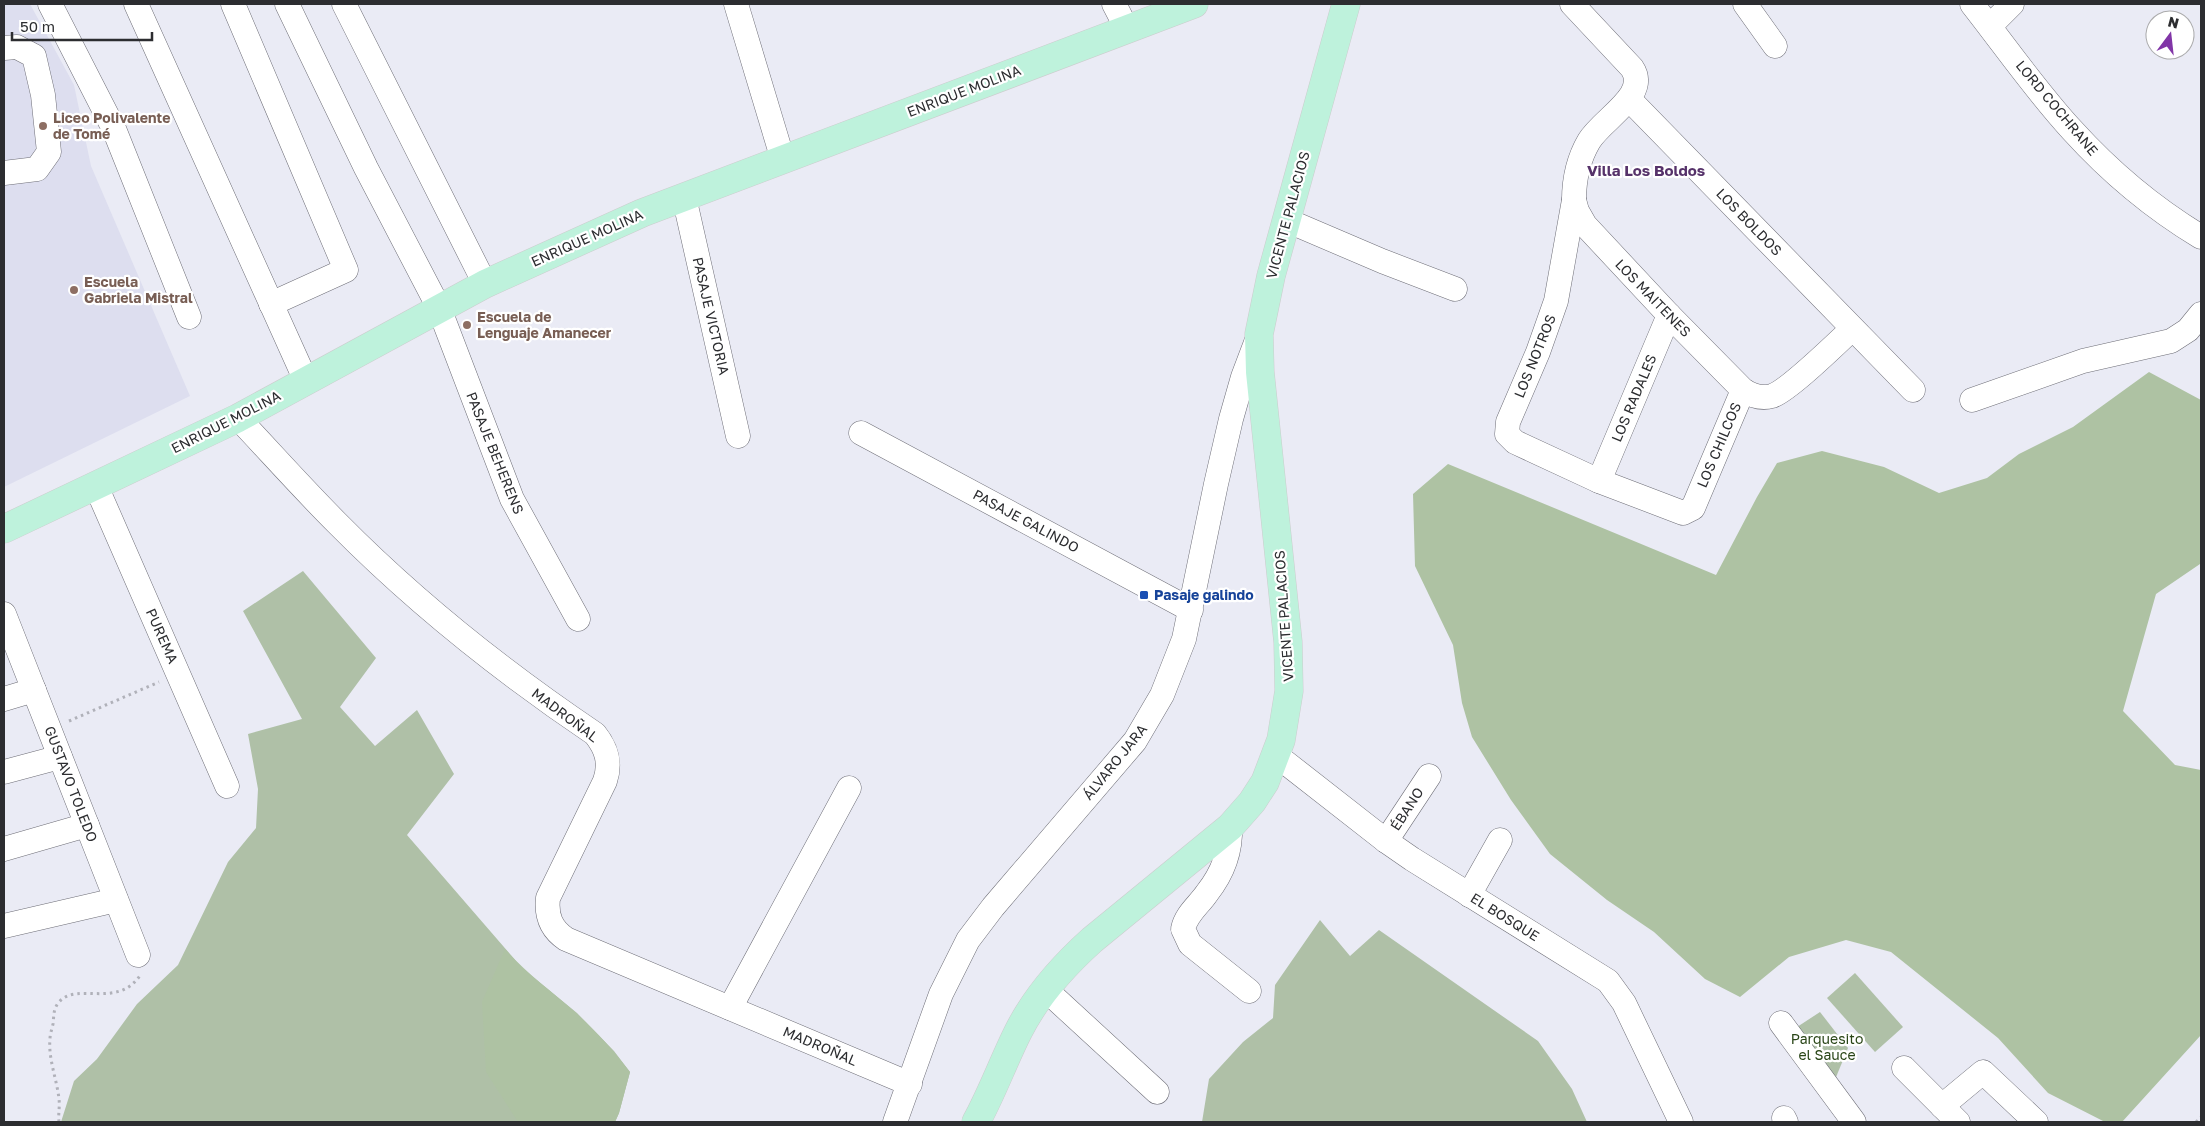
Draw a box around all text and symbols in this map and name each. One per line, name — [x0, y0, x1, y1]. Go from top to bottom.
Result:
scale bar — [12, 10, 152, 42]
north arrow — [2145, 10, 2195, 60]
text: N — [2166, 12, 2181, 32]
text: 50 m — [20, 17, 55, 35]
street label: LORD COCHRANE — [2013, 57, 2102, 159]
street label: ENRIQUE MOLINA — [905, 61, 1024, 120]
place label: Liceo Polivalente de Tomé — [53, 109, 170, 142]
marker: Liceo Polivalente de Tomé — [37, 120, 49, 132]
street label: VICENTE PALACIOS — [1262, 149, 1313, 281]
district label: Villa Los Boldos — [1587, 161, 1705, 179]
street label: LOS BOLDOS — [1713, 184, 1786, 259]
street label: ENRIQUE MOLINA — [528, 205, 646, 270]
street label: PASAJE VICTORIA — [690, 255, 733, 377]
street label: LOS MAITENES — [1612, 255, 1695, 340]
place label: Escuela Gabriela Mistral — [84, 273, 193, 306]
marker: Escuela Gabriela Mistral — [68, 284, 80, 296]
place label: Escuela de Lenguaje Amanecer — [477, 308, 612, 341]
street label: LOS NOTROS — [1510, 312, 1559, 400]
marker: Escuela de Lenguaje Amanecer — [461, 319, 473, 331]
street label: LOS RADALES — [1607, 351, 1660, 444]
street label: ENRIQUE MOLINA — [168, 386, 284, 456]
street label: PASAJE BEHERENS — [463, 389, 528, 516]
street label: LOS CHILCOS — [1693, 400, 1744, 490]
street label: PASAJE GALINDO — [970, 485, 1082, 556]
street label: VICENTE PALACIOS — [1270, 550, 1297, 682]
place label: Pasaje galindo — [1154, 586, 1254, 603]
marker: Pasaje galindo — [1138, 589, 1150, 601]
street label: PUREMA — [143, 605, 182, 667]
street label: MADROÑAL — [529, 684, 602, 745]
street label: ÁLVARO JARA — [1079, 720, 1151, 803]
street label: GUSTAVO TOLEDO — [41, 723, 101, 844]
street label: ÉBANO — [1386, 784, 1427, 833]
street label: EL BOSQUE — [1468, 889, 1543, 944]
street label: MADROÑAL — [780, 1022, 860, 1069]
park label: Parquesito el Sauce — [1791, 1030, 1863, 1063]

